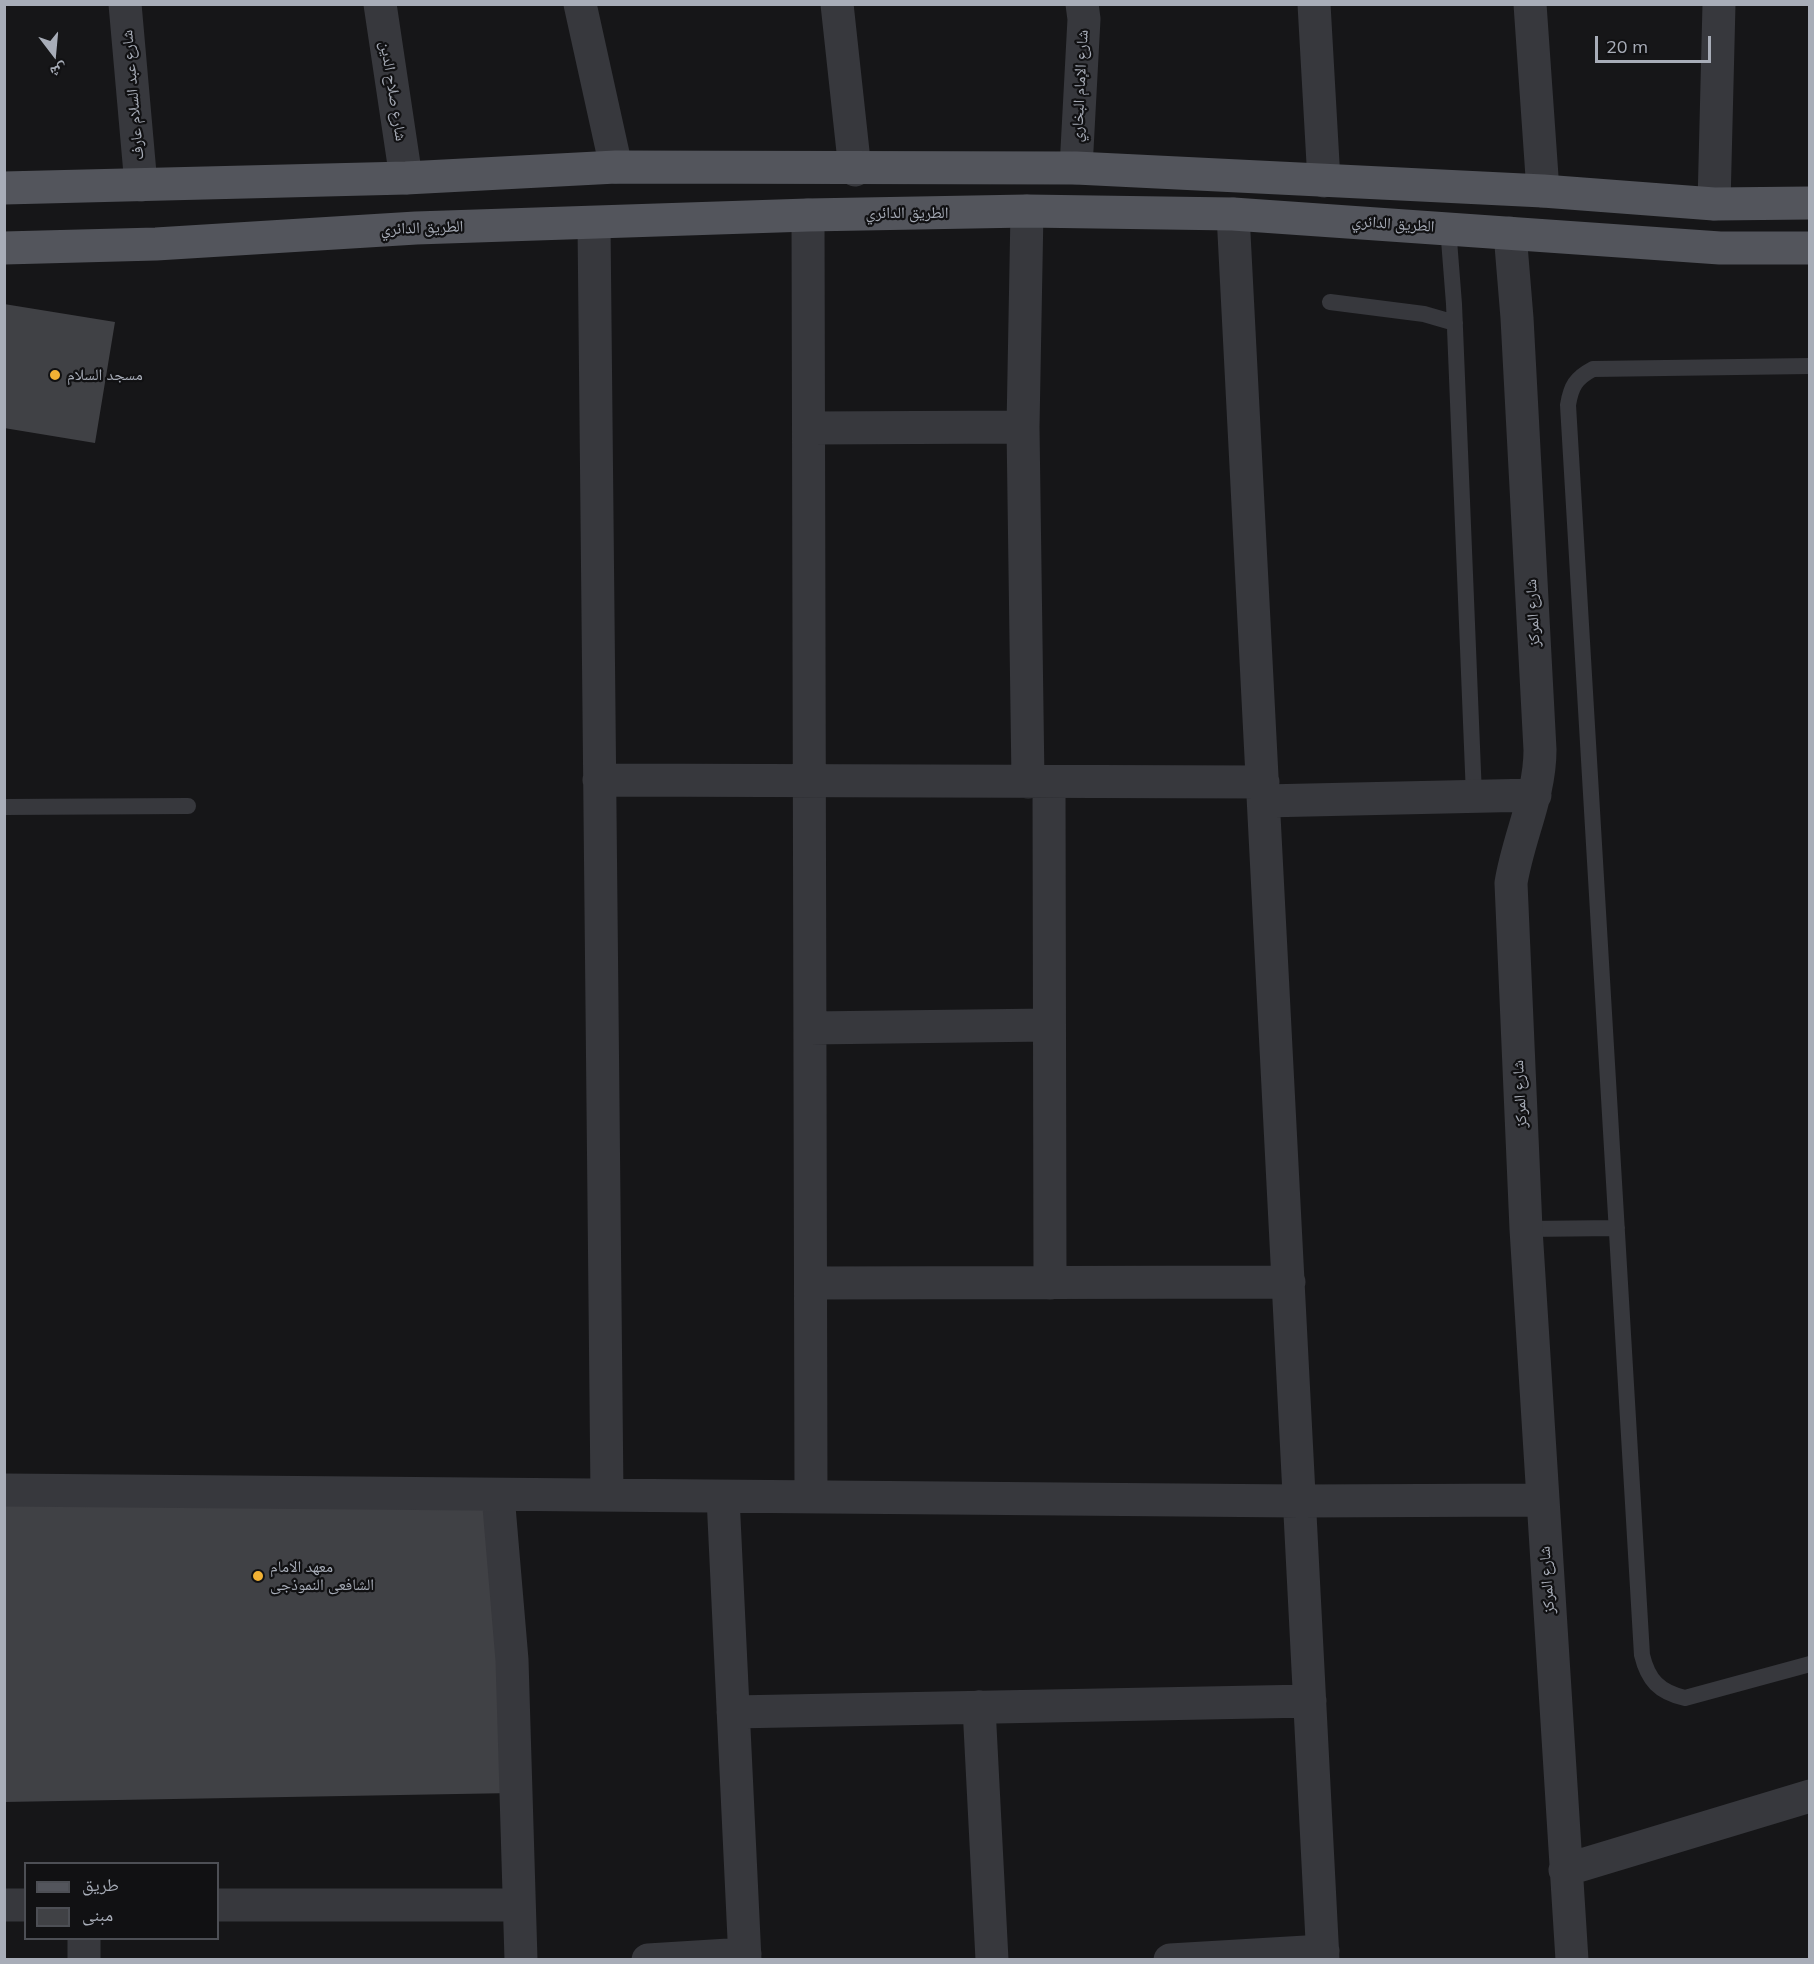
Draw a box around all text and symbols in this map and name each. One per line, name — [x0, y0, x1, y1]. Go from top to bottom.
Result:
north arrow — [24, 24, 84, 84]
scale bar — [1598, 24, 1714, 62]
street label: شارع عبد السلام عارف — [118, 29, 148, 161]
street label: شارع الإمام البخاري — [1067, 29, 1093, 143]
text: 20 m — [1606, 35, 1648, 58]
street label: شارع صلاح الدين — [376, 40, 410, 142]
text: ش — [48, 59, 70, 83]
street label: الطريق الدائري — [865, 203, 949, 223]
street label: الطريق الدائري — [1351, 212, 1435, 236]
street label: الطريق الدائري — [380, 217, 464, 239]
place label: مسجد السلام — [67, 365, 143, 385]
marker: مسجد السلام — [48, 368, 62, 382]
street label: شارع المركز — [1522, 579, 1544, 647]
street label: شارع المركز — [1509, 1060, 1531, 1128]
street label: شارع المركز — [1535, 1545, 1559, 1615]
place label: معهد الامام الشافعى النموذجى — [270, 1557, 374, 1595]
marker: معهد الامام الشافعى النموذجى — [251, 1569, 265, 1583]
legend — [24, 1862, 219, 1940]
text: طريق — [82, 1873, 119, 1896]
text: مبنى — [82, 1903, 113, 1926]

